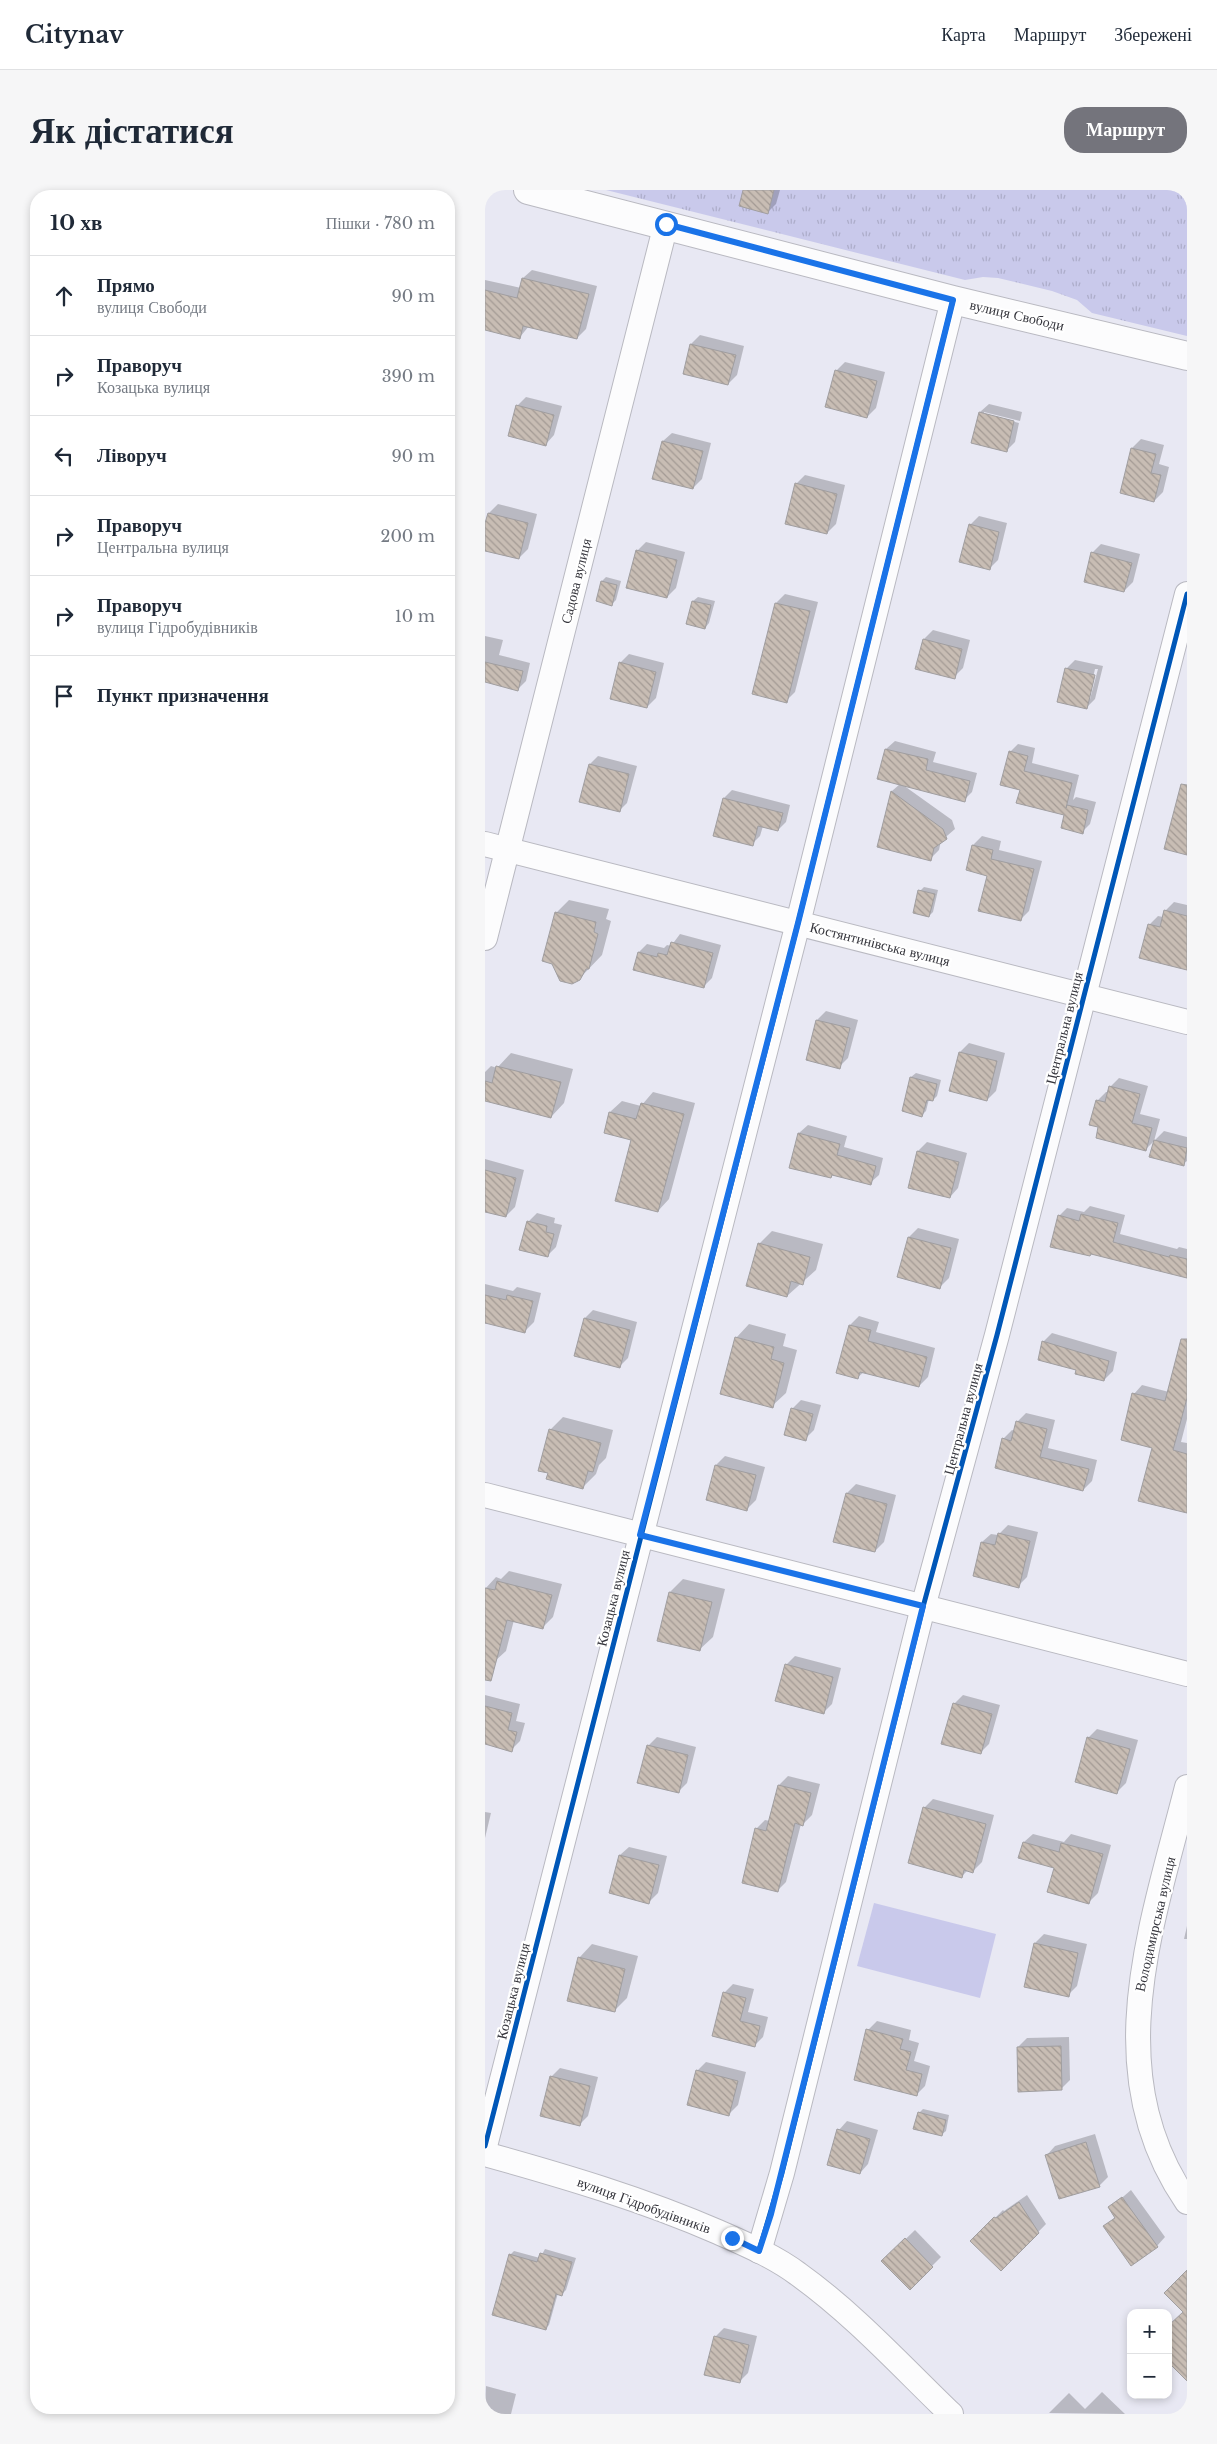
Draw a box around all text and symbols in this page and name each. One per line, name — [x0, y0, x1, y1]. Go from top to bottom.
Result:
text: Citynav — [25, 20, 124, 49]
text: Карта — [941, 24, 986, 46]
text: Маршрут — [1014, 24, 1086, 46]
text: Збережені — [1114, 24, 1192, 46]
button: Маршрут — [1064, 107, 1187, 153]
text: Як дістатися — [30, 109, 234, 152]
text: 10 хв — [50, 210, 102, 236]
text: Пішки · 780 m — [326, 213, 435, 233]
route start — [655, 213, 678, 236]
text: Прямо — [97, 274, 155, 297]
icon: ahead — [50, 282, 78, 310]
text: 90 m — [392, 286, 435, 306]
street label: вулиця Свободи — [968, 295, 1066, 335]
text: вулиця Свободи — [97, 297, 207, 317]
text: Праворуч — [97, 354, 182, 377]
icon: right — [50, 362, 78, 390]
text: 390 m — [382, 366, 435, 386]
text: Козацька вулиця — [97, 377, 210, 397]
icon: left — [50, 442, 78, 470]
text: Ліворуч — [97, 444, 167, 467]
text: 90 m — [392, 446, 435, 466]
text: Праворуч — [97, 514, 182, 537]
icon: right — [50, 522, 78, 550]
text: 200 m — [381, 526, 435, 546]
street label: Садова вулиця — [557, 536, 595, 626]
text: Центральна вулиця — [97, 537, 229, 557]
text: Праворуч — [97, 594, 182, 617]
icon: right — [50, 602, 78, 630]
text: 10 m — [395, 606, 435, 626]
text: вулиця Гідробудівників — [97, 617, 258, 637]
icon: arrive — [50, 682, 78, 710]
text: Пункт призначення — [97, 684, 269, 707]
street label: Костянтинівська вулиця — [808, 918, 953, 970]
street label: Центральна вулиця — [1041, 969, 1087, 1086]
street label: Центральна вулиця — [939, 1360, 987, 1477]
street label: Козацька вулиця — [592, 1547, 634, 1648]
street label: Володимирська вулиця — [1131, 1854, 1179, 1993]
street label: Козацька вулиця — [492, 1940, 534, 2041]
street label: вулиця Гідробудівників — [575, 2172, 714, 2238]
route end — [721, 2227, 744, 2250]
map controls — [1127, 2309, 1172, 2399]
button: + — [1127, 2309, 1172, 2354]
button: − — [1127, 2354, 1172, 2399]

